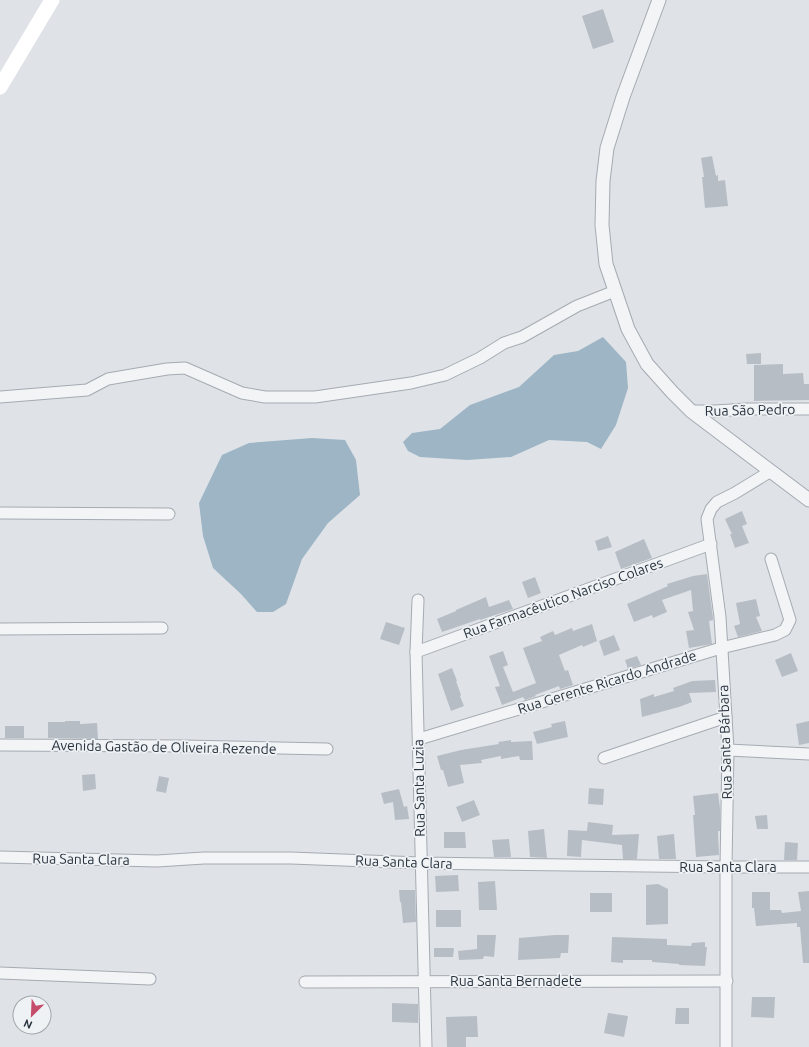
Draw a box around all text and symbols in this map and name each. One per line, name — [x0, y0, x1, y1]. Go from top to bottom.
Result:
street label: Rua São Pedro — [705, 401, 795, 419]
street label: Rua Farmacêutico Narciso Colares — [461, 554, 665, 642]
street label: Rua Gerente Ricardo Andrade — [516, 647, 698, 717]
street label: Rua Santa Bárbara — [715, 684, 735, 800]
street label: Avenida Gastão de Oliveira Rezende — [51, 737, 277, 757]
street label: Rua Santa Luzia — [410, 739, 428, 837]
street label: Rua Santa Clara — [32, 850, 130, 868]
street label: Rua Santa Clara — [355, 852, 453, 872]
street label: Rua Santa Clara — [679, 859, 777, 875]
street label: Rua Santa Bernadete — [450, 973, 582, 989]
north arrow — [12, 995, 52, 1035]
text: N — [22, 1017, 34, 1031]

